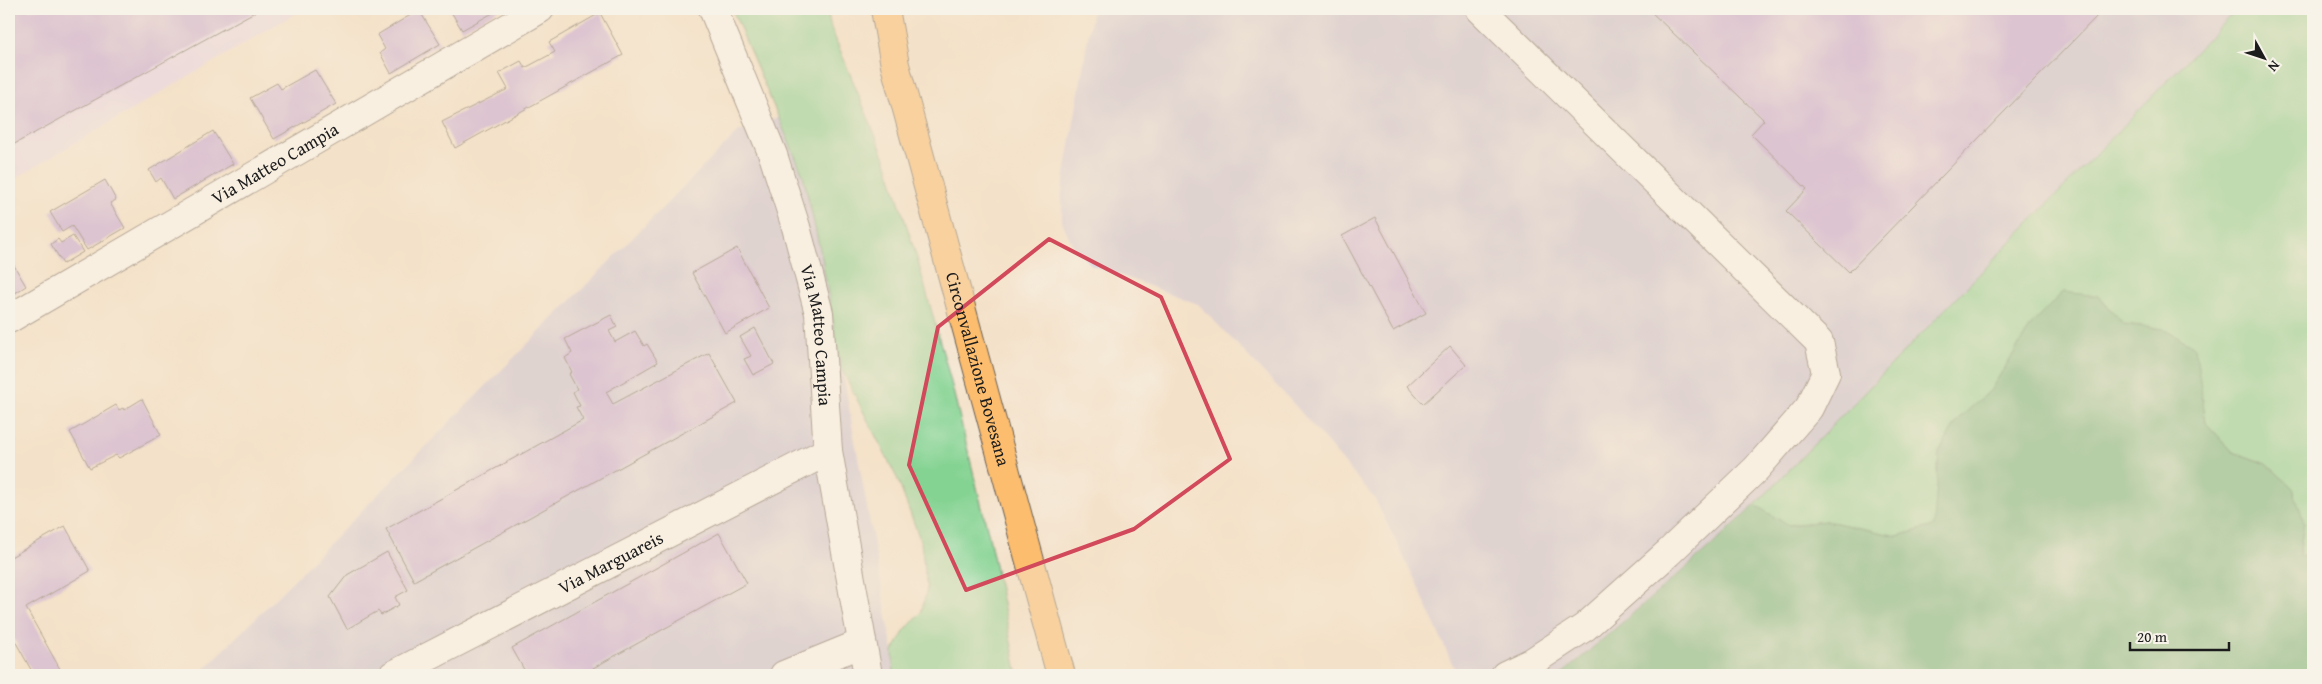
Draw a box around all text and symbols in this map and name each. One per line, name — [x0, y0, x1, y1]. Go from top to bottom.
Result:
north arrow — [2240, 32, 2290, 82]
text: N — [2263, 56, 2285, 77]
street label: Via Matteo Campia — [206, 115, 344, 211]
street label: Via Matteo Campia — [793, 261, 839, 407]
street label: Circonvallazione Bovesana — [939, 269, 1018, 469]
street label: Via Marguareis — [553, 524, 668, 601]
scale bar — [2130, 619, 2228, 651]
text: 20 m — [2137, 626, 2168, 647]

